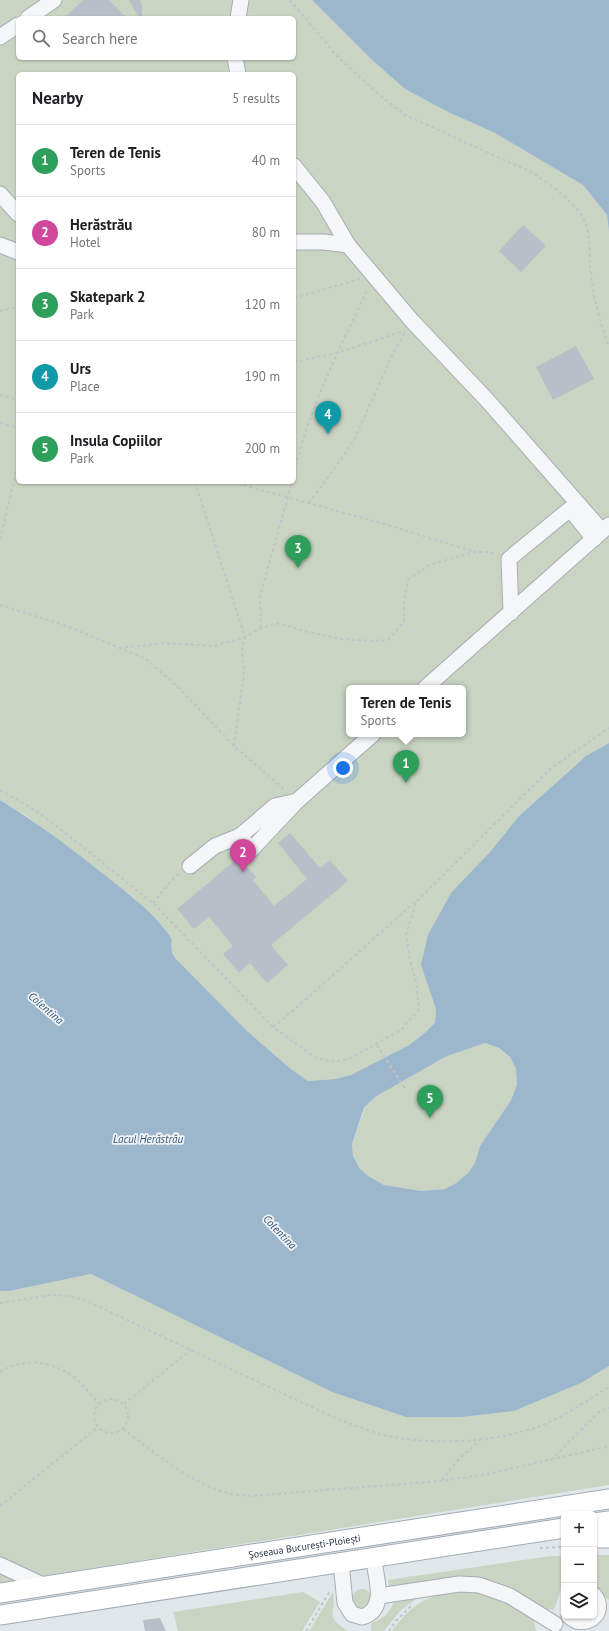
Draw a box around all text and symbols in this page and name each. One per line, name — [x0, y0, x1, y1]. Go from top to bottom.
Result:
search box — [16, 16, 296, 60]
icon: search — [30, 27, 52, 49]
text: Search here — [62, 29, 138, 48]
text: Nearby — [32, 87, 83, 109]
text: 5 results — [232, 90, 280, 107]
text: Teren de Tenis — [70, 143, 161, 162]
text: 1 — [41, 152, 49, 169]
text: 40 m — [252, 152, 280, 169]
text: Sports — [70, 162, 106, 179]
text: Herăstrău — [70, 215, 132, 234]
text: 2 — [41, 224, 49, 241]
text: 80 m — [252, 224, 280, 241]
text: Hotel — [70, 234, 100, 251]
text: Skatepark 2 — [70, 287, 146, 306]
text: 3 — [41, 296, 49, 313]
text: 120 m — [245, 296, 280, 313]
text: Park — [70, 306, 94, 323]
text: Urs — [70, 359, 91, 378]
text: 4 — [41, 368, 49, 385]
text: 190 m — [245, 368, 280, 385]
text: Place — [70, 378, 100, 395]
pin: 4 — [315, 401, 341, 434]
text: Insula Copiilor — [70, 431, 162, 450]
text: 5 — [41, 440, 49, 457]
text: 200 m — [245, 440, 280, 457]
text: Park — [70, 450, 94, 467]
pin: 3 — [285, 535, 311, 568]
popup — [346, 685, 466, 737]
text: Teren de Tenis — [361, 693, 451, 712]
text: Sports — [361, 712, 396, 729]
pin: 1 — [393, 750, 419, 783]
your location — [333, 758, 353, 778]
pin: 2 — [230, 839, 256, 872]
water label: Colentina — [25, 989, 67, 1028]
pin: 5 — [417, 1085, 443, 1118]
water label: Lacul Herăstrău — [113, 1132, 183, 1146]
water label: Colentina — [260, 1212, 300, 1253]
map controls — [561, 1511, 597, 1619]
button: + — [561, 1511, 597, 1547]
street label: Șoseaua București-Ploiești — [247, 1531, 361, 1561]
button: − — [561, 1547, 597, 1583]
button: layers — [561, 1583, 597, 1619]

